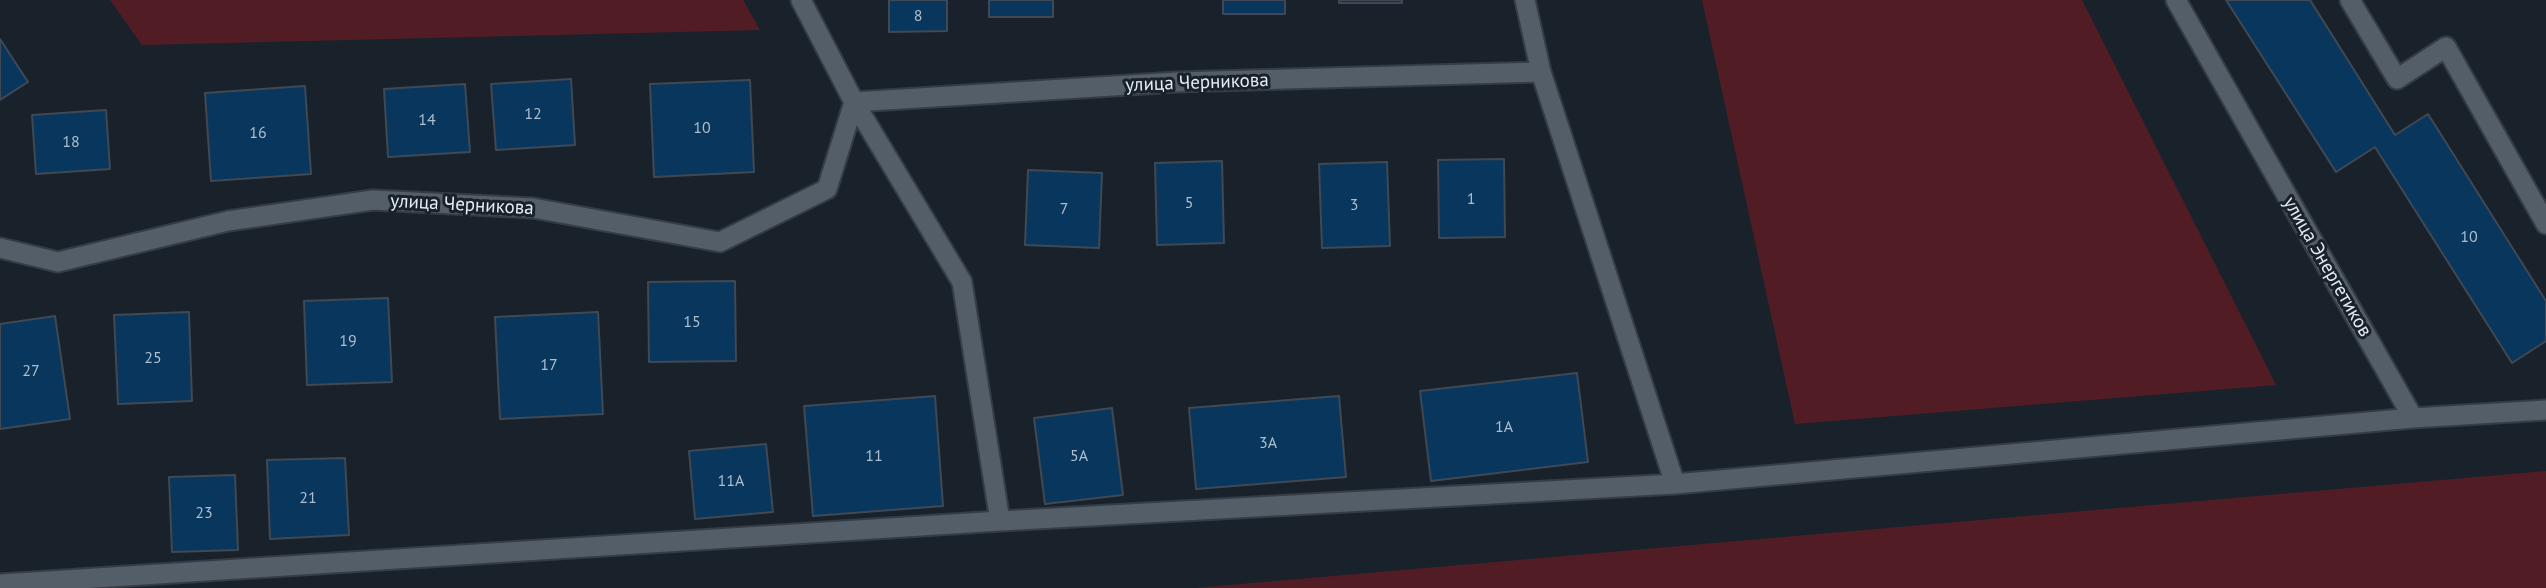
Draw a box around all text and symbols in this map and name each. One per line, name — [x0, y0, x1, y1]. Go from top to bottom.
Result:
house number: 8 — [914, 6, 922, 26]
street label: улица Черникова — [1125, 69, 1269, 97]
house number: 12 — [524, 104, 542, 124]
house number: 14 — [418, 110, 436, 130]
house number: 10 — [693, 118, 711, 138]
house number: 16 — [249, 123, 267, 143]
house number: 18 — [62, 132, 80, 152]
house number: 1 — [1467, 189, 1475, 209]
street label: улица Черникова — [390, 190, 534, 220]
house number: 5 — [1185, 193, 1193, 213]
street label: улица Энергетиков — [2278, 193, 2376, 341]
house number: 3 — [1350, 195, 1358, 215]
house number: 7 — [1060, 199, 1068, 219]
house number: 10 — [2460, 227, 2478, 247]
house number: 15 — [683, 312, 701, 332]
house number: 19 — [339, 331, 357, 351]
house number: 25 — [144, 348, 162, 368]
house number: 17 — [540, 355, 558, 375]
house number: 27 — [22, 361, 40, 381]
house number: 1А — [1495, 417, 1513, 437]
house number: 3А — [1259, 433, 1277, 453]
house number: 11 — [865, 446, 883, 466]
house number: 5А — [1070, 446, 1088, 466]
house number: 11А — [718, 471, 744, 491]
house number: 21 — [299, 488, 317, 508]
house number: 23 — [195, 503, 213, 523]

